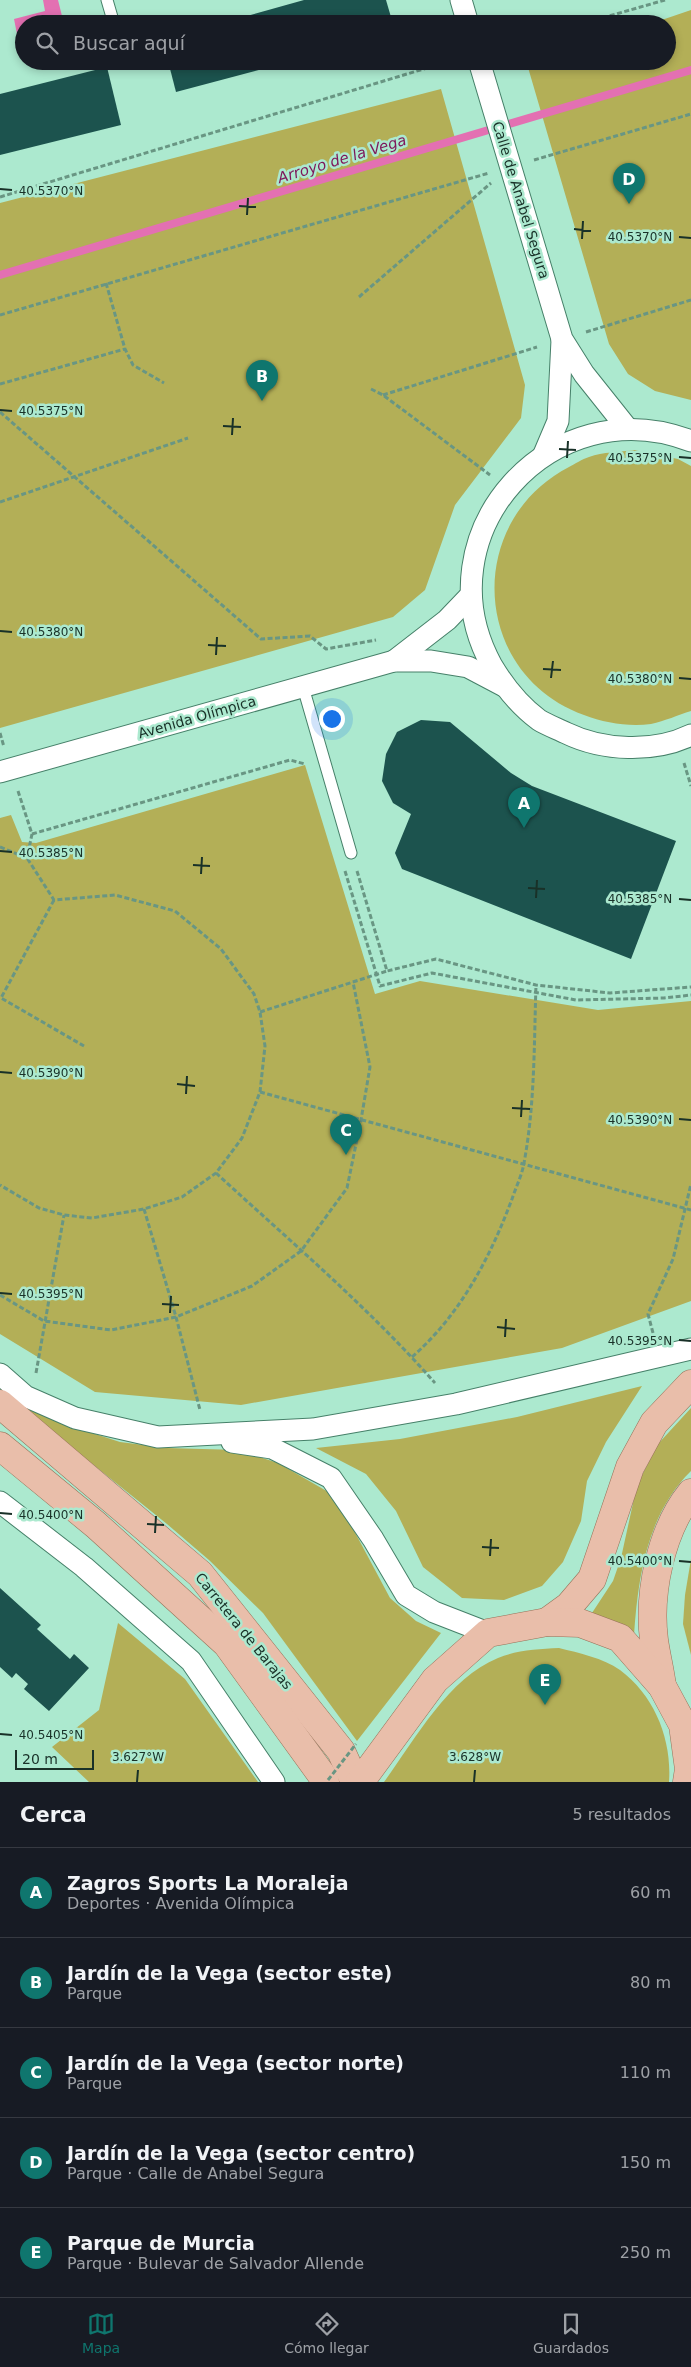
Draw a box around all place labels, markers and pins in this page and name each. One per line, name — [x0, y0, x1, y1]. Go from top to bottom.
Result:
pin: D — [613, 163, 645, 204]
pin: B — [246, 360, 278, 401]
pin: A — [508, 787, 540, 828]
pin: C — [330, 1114, 362, 1155]
pin: E — [529, 1664, 561, 1705]

